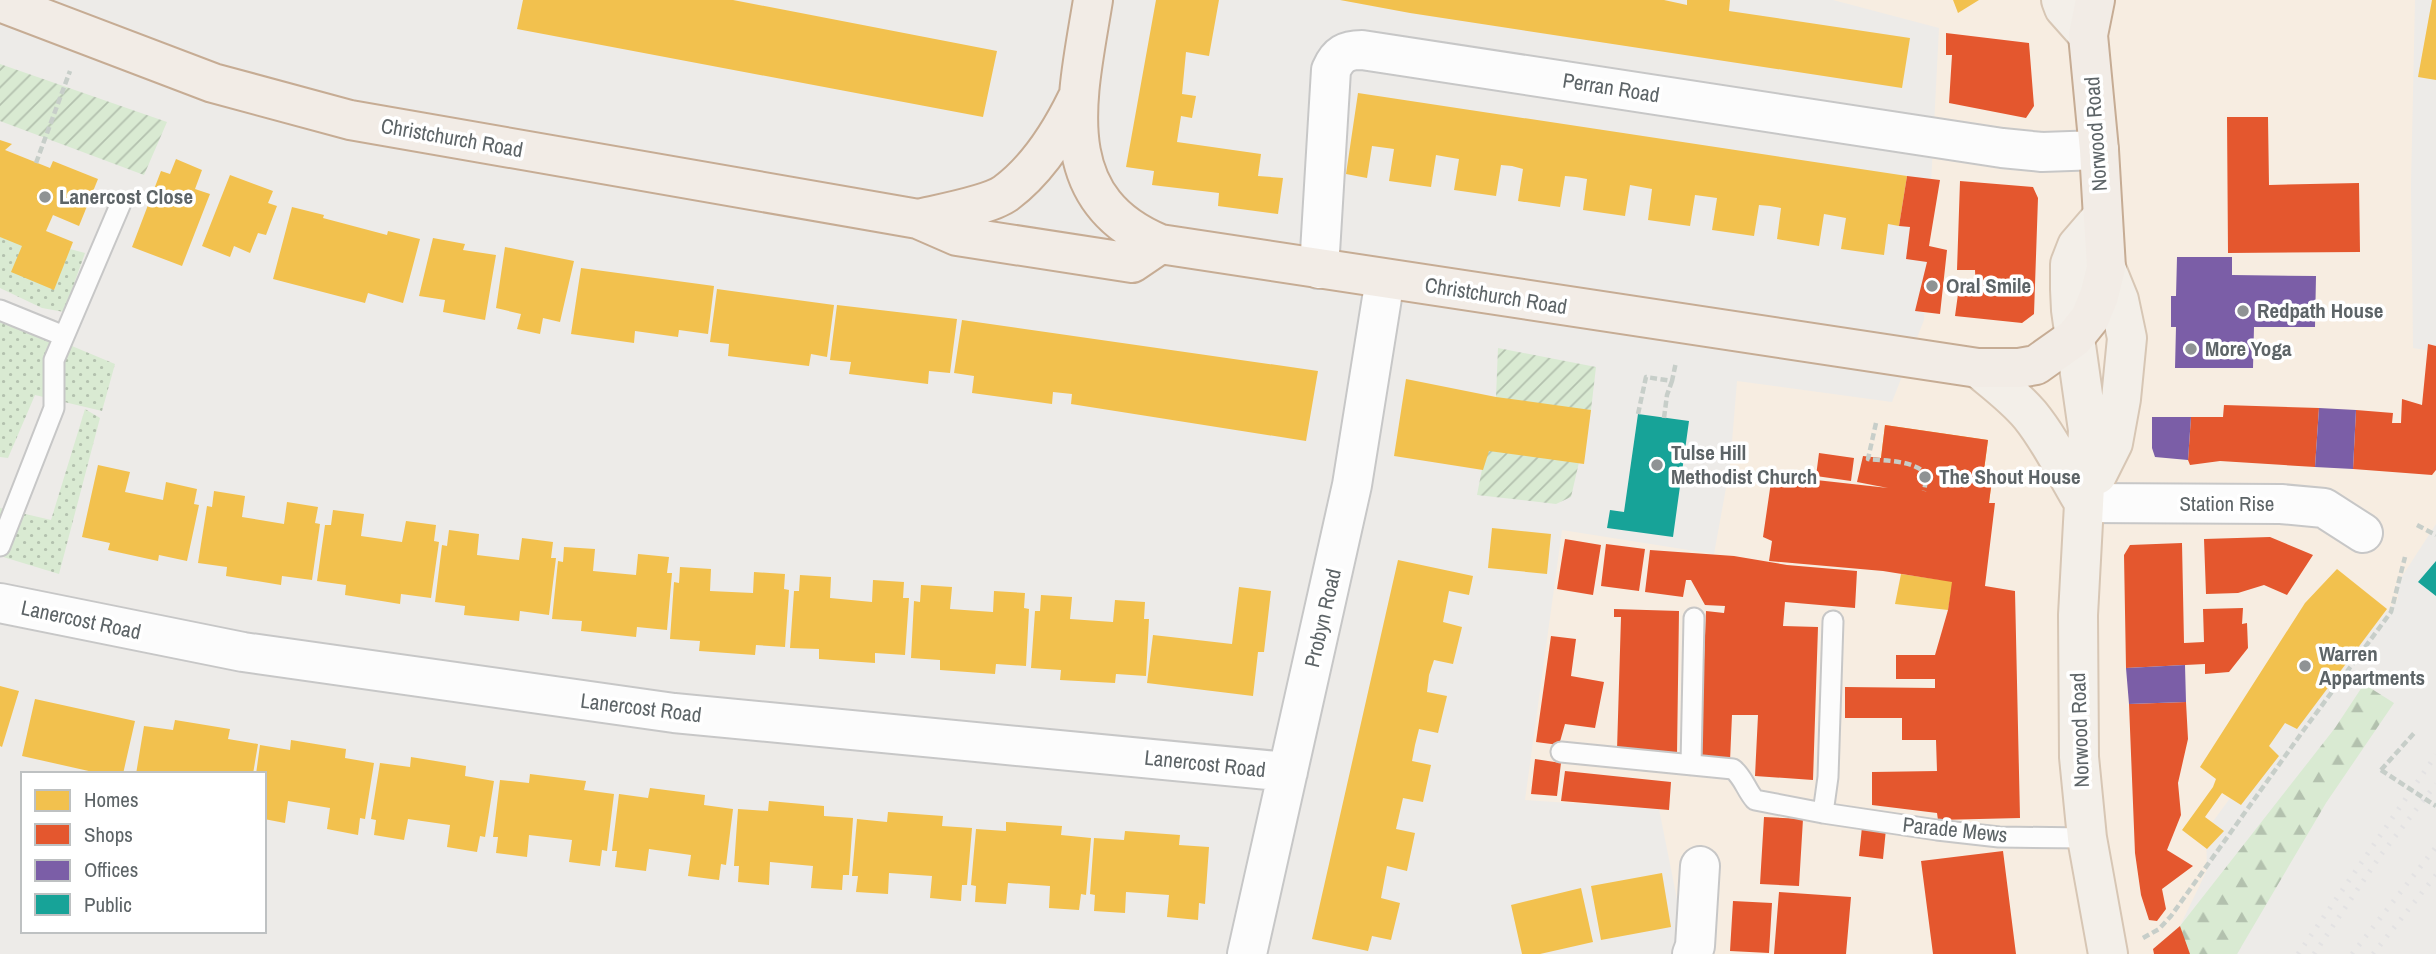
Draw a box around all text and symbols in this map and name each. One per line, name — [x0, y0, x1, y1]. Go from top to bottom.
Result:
street label: Perran Road — [1561, 66, 1662, 109]
street label: Norwood Road — [2077, 76, 2114, 192]
street label: Christchurch Road — [379, 111, 525, 164]
place label: Lanercost Close — [59, 182, 193, 211]
marker: Lanercost Close — [37, 189, 53, 205]
street label: Christchurch Road — [1423, 270, 1569, 321]
place label: Oral Smile — [1946, 271, 2031, 300]
marker: Oral Smile — [1924, 278, 1940, 294]
place label: Redpath House — [2257, 296, 2383, 325]
marker: Redpath House — [2235, 303, 2251, 319]
place label: More Yoga — [2205, 334, 2292, 363]
marker: More Yoga — [2183, 341, 2199, 357]
place label: Tulse Hill Methodist Church — [1671, 438, 1817, 491]
marker: Tulse Hill Methodist Church — [1649, 457, 1665, 473]
place label: The Shout House — [1939, 462, 2081, 491]
marker: The Shout House — [1917, 469, 1933, 485]
street label: Station Rise — [2180, 489, 2274, 518]
street label: Probyn Road — [1297, 566, 1348, 670]
street label: Lanercost Road — [19, 593, 144, 646]
place label: Warren Appartments — [2319, 639, 2425, 692]
marker: Warren Appartments — [2297, 658, 2313, 674]
street label: Norwood Road — [2063, 672, 2096, 788]
street label: Lanercost Road — [579, 686, 703, 729]
street label: Lanercost Road — [1143, 743, 1267, 784]
legend — [21, 772, 266, 933]
text: Homes — [84, 785, 139, 814]
street label: Parade Mews — [1901, 810, 2009, 849]
text: Shops — [84, 820, 133, 849]
text: Offices — [84, 855, 138, 884]
text: Public — [84, 890, 132, 919]

